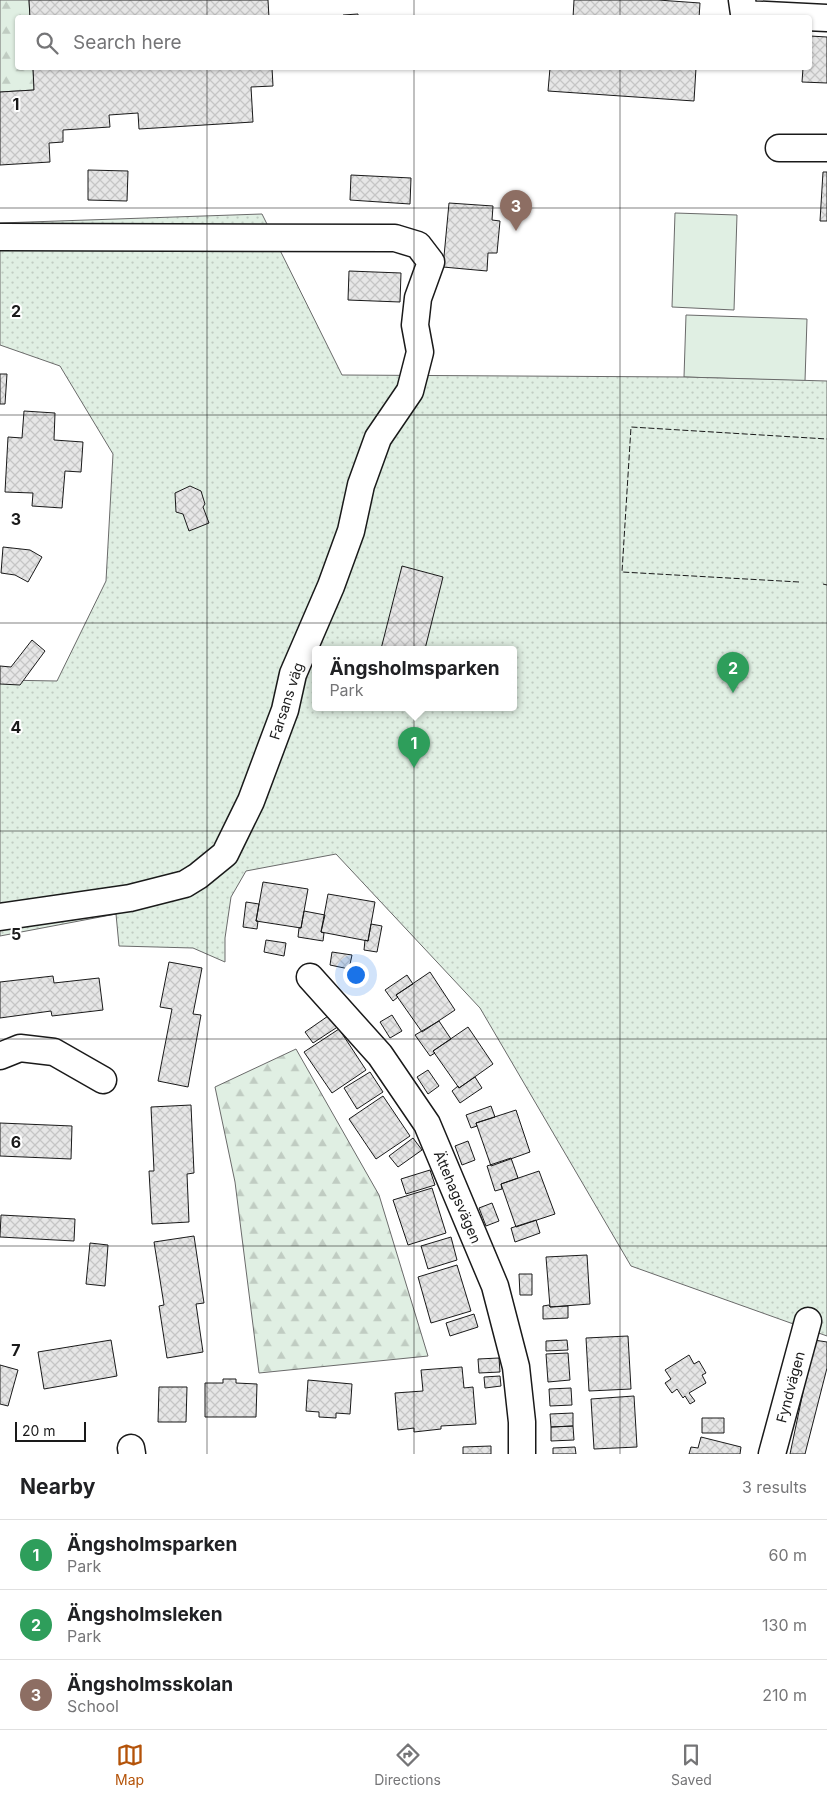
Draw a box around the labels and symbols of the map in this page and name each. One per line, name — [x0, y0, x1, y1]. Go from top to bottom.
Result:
text: 1 — [13, 94, 19, 114]
pin: 3 — [500, 190, 532, 231]
text: 2 — [11, 301, 21, 321]
text: 3 — [11, 509, 21, 529]
pin: 2 — [717, 652, 749, 693]
street label: Farsans väg — [266, 660, 306, 742]
text: 4 — [11, 717, 22, 737]
pin: 1 — [398, 727, 430, 768]
text: 5 — [11, 924, 21, 944]
your location — [343, 962, 369, 988]
text: 6 — [11, 1132, 21, 1152]
street label: Ättehagsvägen — [431, 1148, 485, 1246]
text: 7 — [11, 1340, 21, 1360]
street label: Fyndvägen — [772, 1349, 808, 1425]
scale bar — [15, 1419, 86, 1442]

